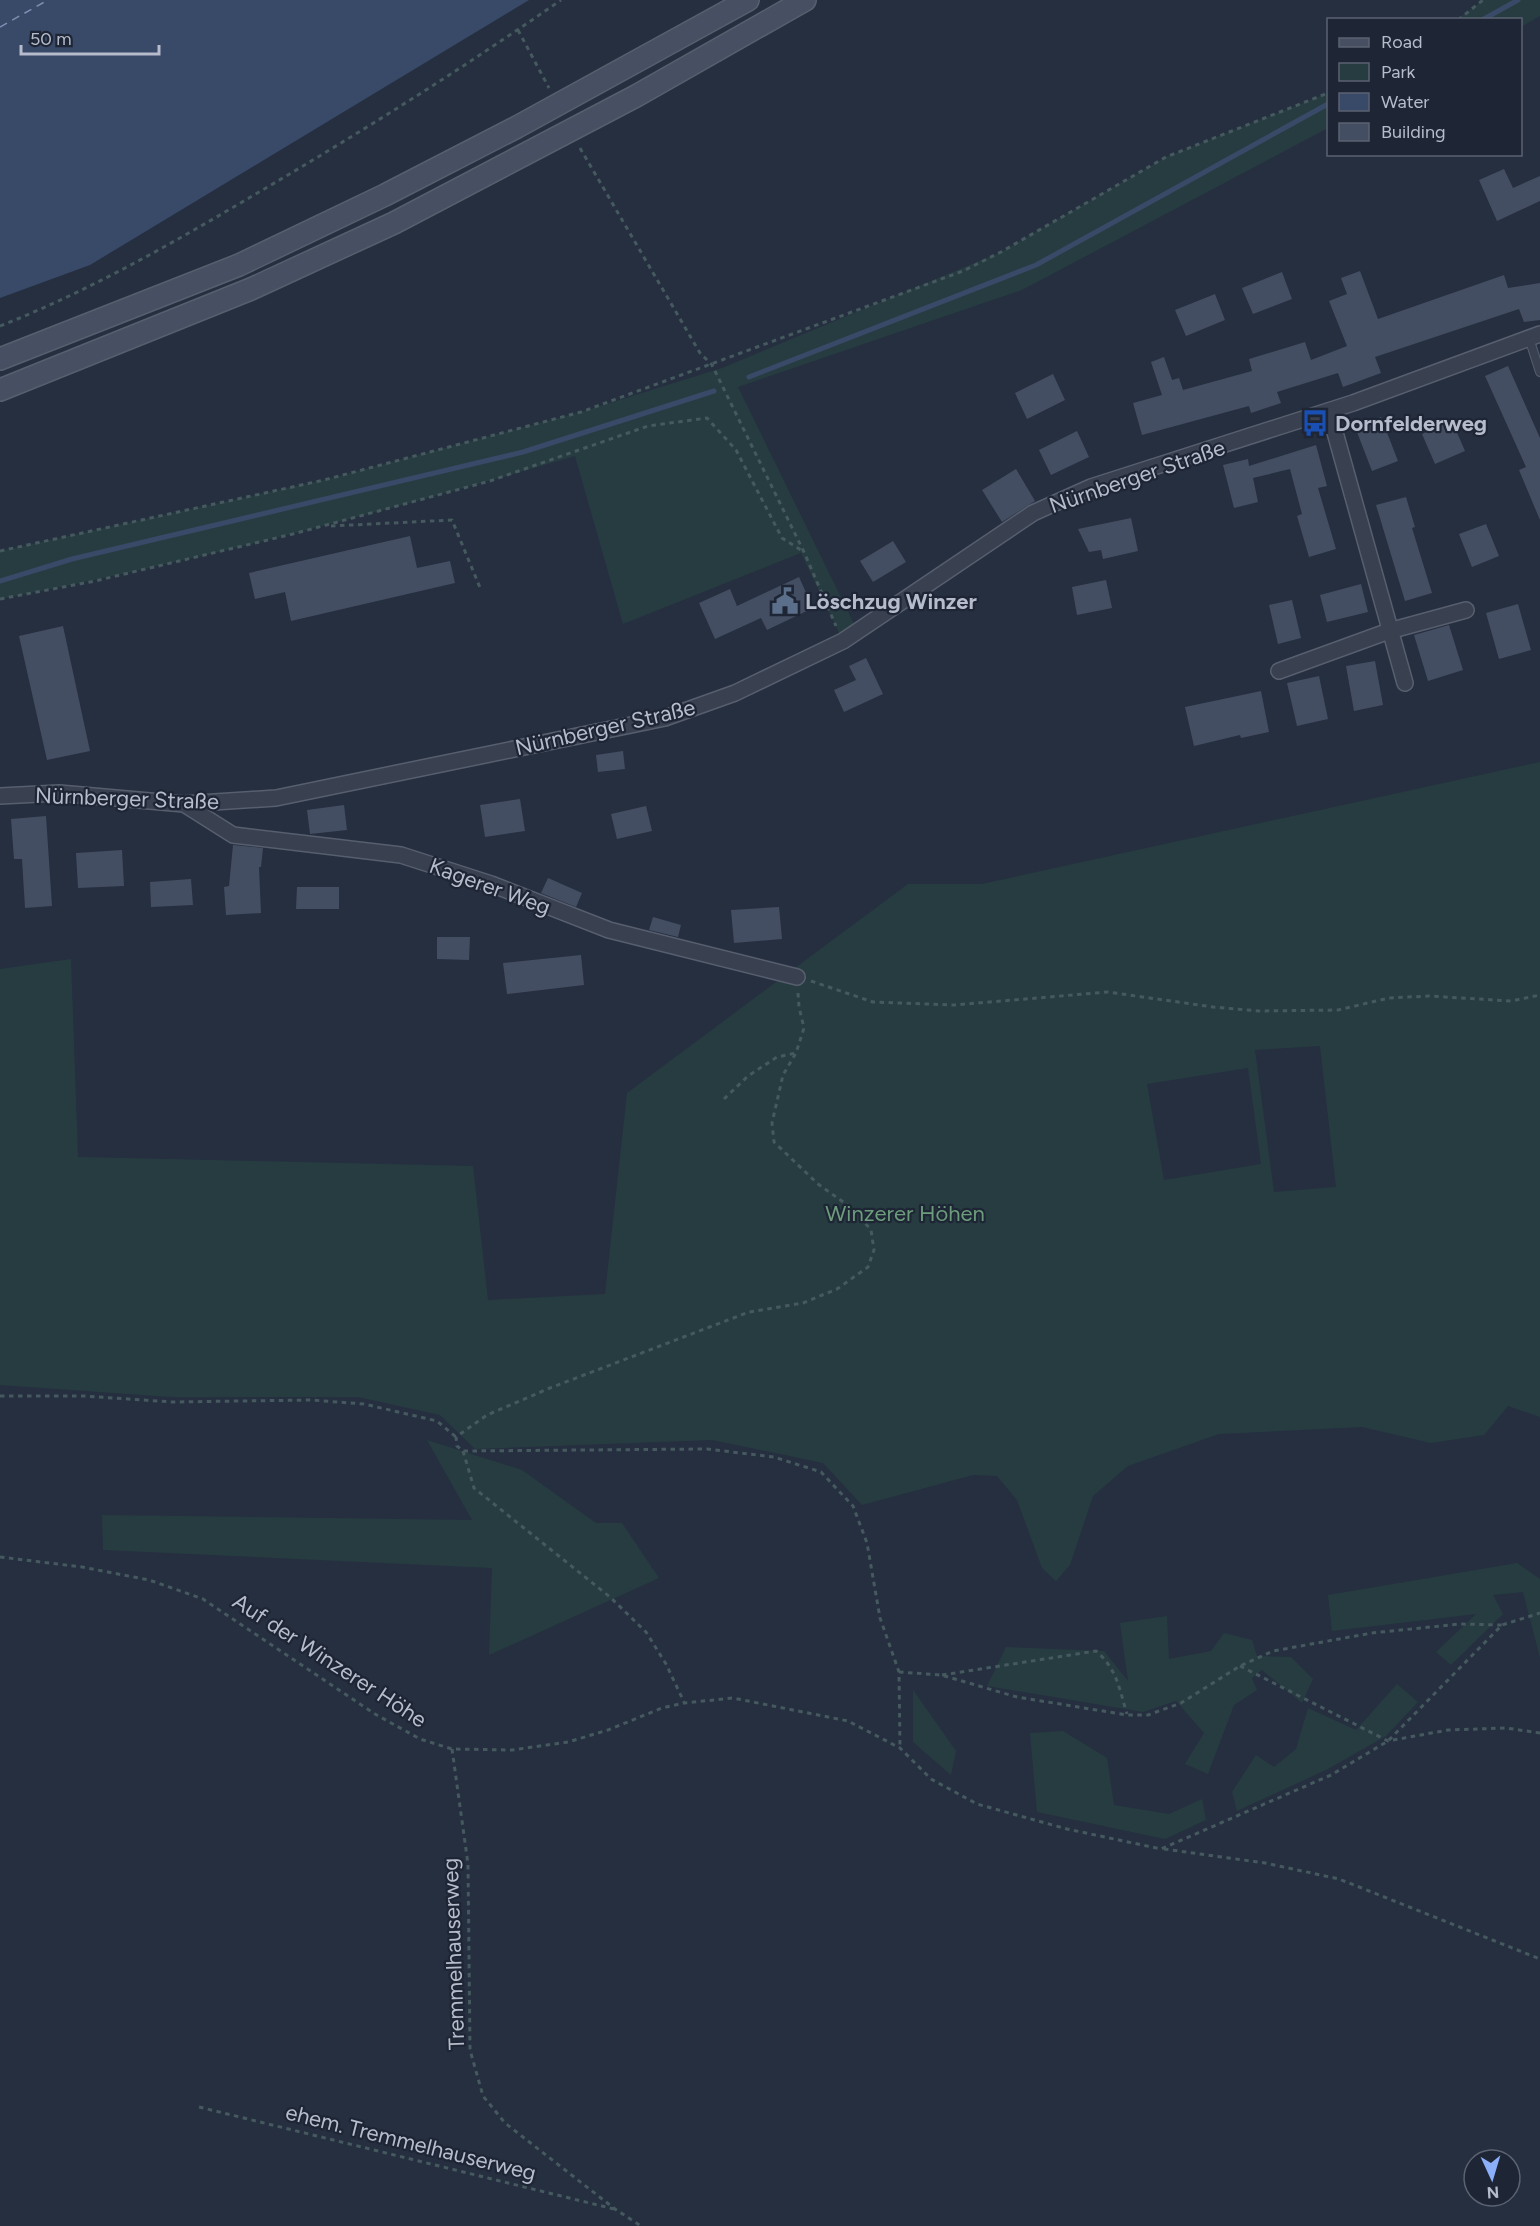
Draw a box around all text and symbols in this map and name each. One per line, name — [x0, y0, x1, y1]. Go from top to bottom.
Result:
scale bar — [21, 18, 159, 56]
legend — [1327, 18, 1522, 156]
text: 50 m — [30, 28, 72, 50]
text: Road — [1381, 31, 1422, 53]
text: Park — [1381, 61, 1416, 83]
text: Water — [1381, 91, 1429, 113]
text: Building — [1381, 121, 1446, 143]
bus stop icon: Dornfelderweg — [1300, 408, 1330, 438]
place label: Dornfelderweg — [1335, 410, 1487, 437]
street label: Nürnberger Straße — [1046, 434, 1229, 519]
public building icon: Löschzug Winzer — [770, 586, 800, 616]
place label: Löschzug Winzer — [805, 588, 977, 615]
street label: Nürnberger Straße — [512, 694, 698, 761]
street label: Nürnberger Straße — [35, 782, 219, 815]
street label: Kagerer Weg — [426, 852, 554, 921]
park label: Winzerer Höhen — [825, 1200, 985, 1227]
street label: Auf der Winzerer Höhe — [228, 1588, 432, 1733]
street label: Tremmelhauserweg — [437, 1857, 470, 2051]
street label: ehem. Tremmelhauserweg — [283, 2098, 539, 2187]
north arrow — [1462, 2148, 1522, 2208]
text: N — [1486, 2183, 1500, 2202]

